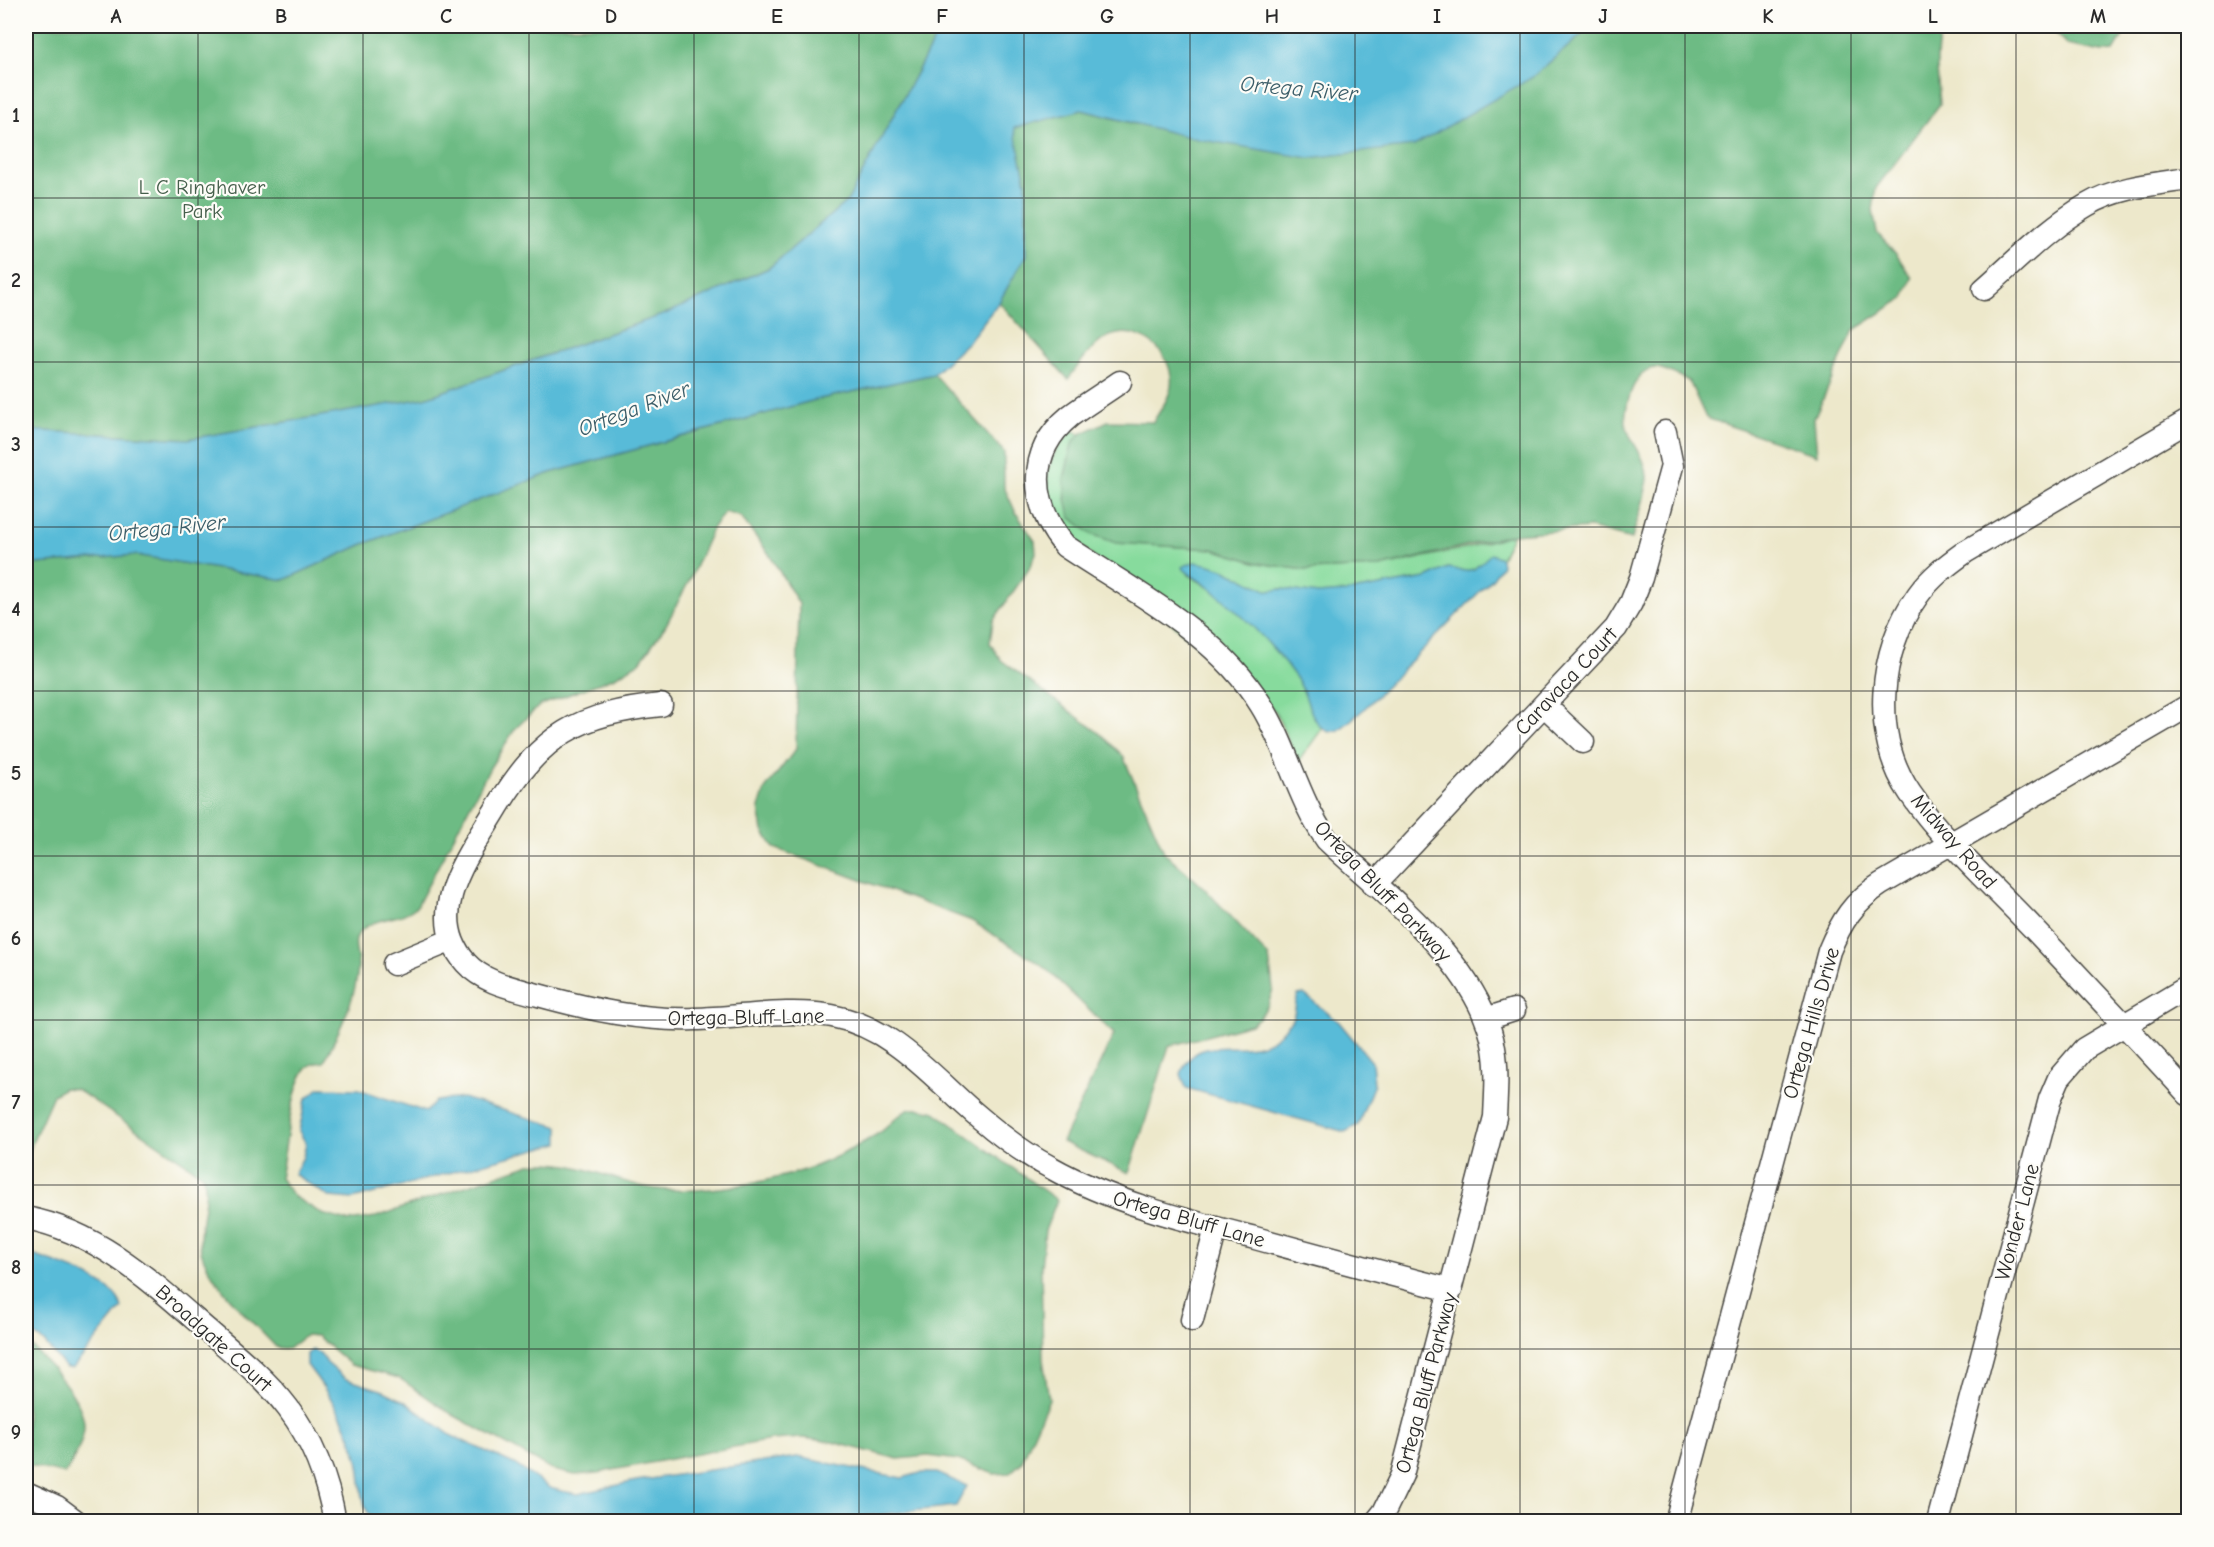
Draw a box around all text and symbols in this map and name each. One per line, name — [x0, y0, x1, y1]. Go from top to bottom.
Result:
text: A — [110, 5, 122, 28]
text: B — [275, 5, 287, 28]
text: C — [440, 5, 452, 28]
text: D — [605, 5, 617, 28]
text: E — [771, 5, 783, 28]
text: F — [936, 5, 948, 28]
text: G — [1100, 5, 1114, 28]
text: H — [1265, 5, 1279, 28]
text: I — [1433, 5, 1441, 28]
text: J — [1598, 5, 1608, 28]
text: K — [1762, 5, 1774, 28]
text: L — [1928, 5, 1938, 28]
text: M — [2090, 5, 2106, 28]
water label: Ortega River — [1239, 71, 1360, 107]
text: 1 — [12, 104, 20, 127]
park label: L C Ringhaver Park — [139, 175, 266, 223]
text: 2 — [11, 269, 21, 292]
water label: Ortega River — [574, 375, 695, 442]
text: 3 — [11, 433, 21, 456]
water label: Ortega River — [107, 509, 228, 547]
text: 4 — [11, 598, 21, 621]
street label: Caravaca Court — [1510, 621, 1623, 740]
text: 5 — [11, 762, 21, 785]
street label: Midway Road — [1906, 788, 2002, 894]
street label: Ortega Bluff Parkway — [1310, 816, 1457, 967]
text: 6 — [11, 927, 21, 950]
street label: Ortega Hills Drive — [1778, 944, 1844, 1102]
street label: Ortega Bluff Lane — [667, 1004, 825, 1030]
text: 7 — [12, 1091, 21, 1114]
street label: Wonder Lane — [1990, 1161, 2044, 1283]
street label: Ortega Bluff Lane — [1110, 1186, 1268, 1252]
text: 8 — [11, 1256, 21, 1279]
street label: Broadgate Court — [151, 1280, 278, 1397]
street label: Ortega Bluff Parkway — [1390, 1289, 1462, 1476]
text: 9 — [11, 1421, 21, 1444]

